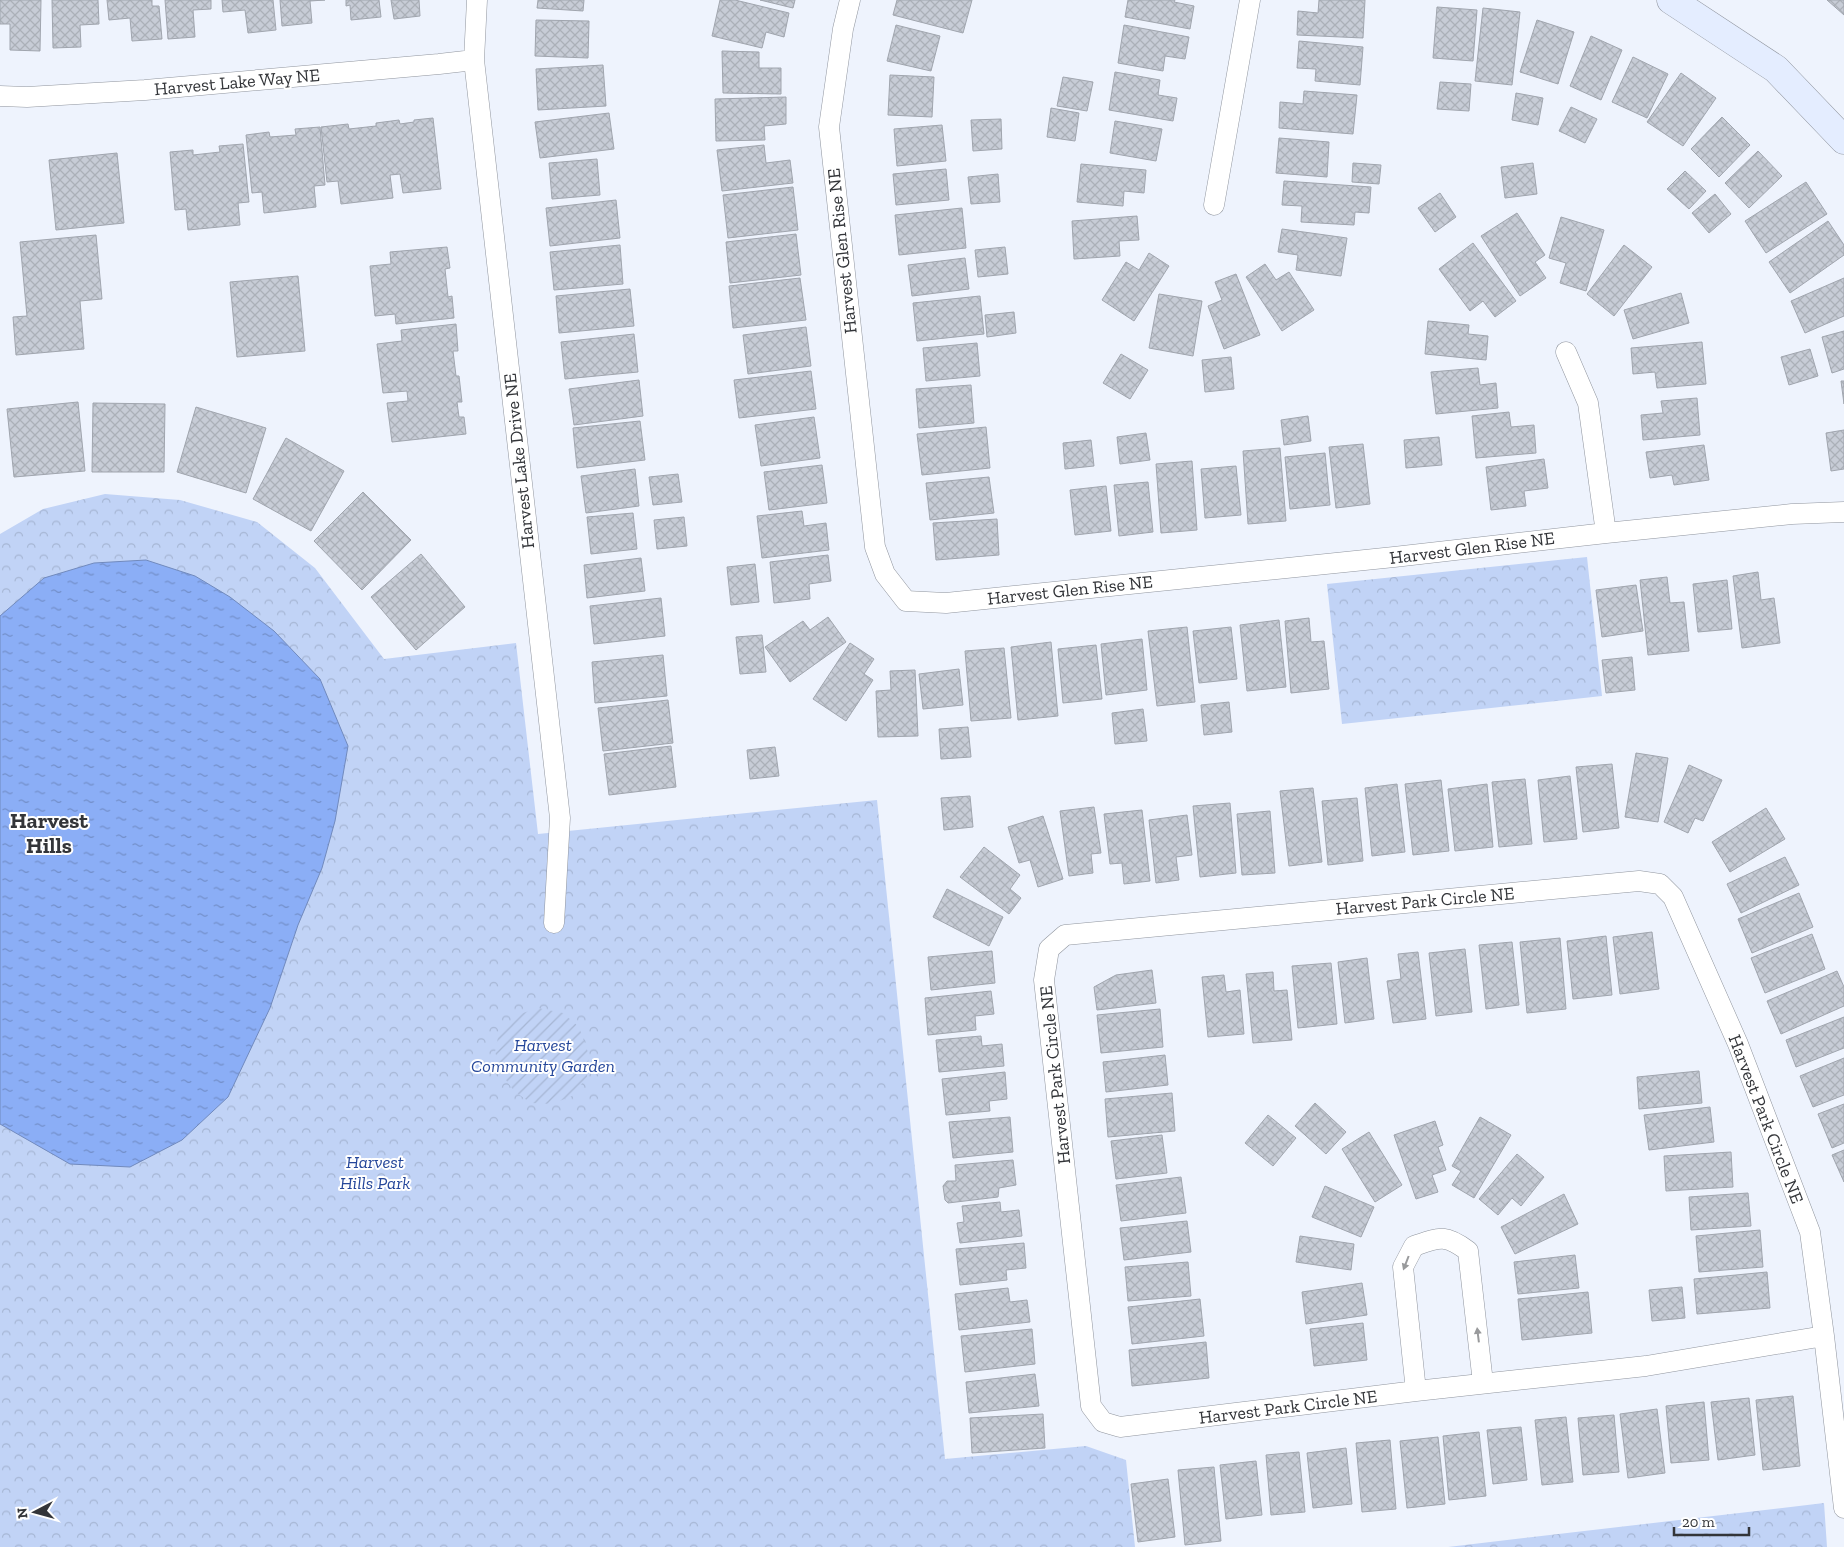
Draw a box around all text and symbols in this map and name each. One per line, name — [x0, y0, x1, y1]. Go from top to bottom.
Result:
street label: Harvest Lake Way NE — [153, 64, 321, 100]
street label: Harvest Glen Rise NE — [822, 167, 862, 335]
street label: Harvest Lake Drive NE — [499, 372, 539, 550]
street label: Harvest Glen Rise NE — [1388, 527, 1556, 569]
street label: Harvest Glen Rise NE — [986, 570, 1154, 610]
district label: Harvest Hills — [10, 807, 88, 859]
street label: Harvest Park Circle NE — [1335, 882, 1515, 920]
street label: Harvest Park Circle NE — [1035, 985, 1075, 1165]
street label: Harvest Park Circle NE — [1724, 1031, 1808, 1207]
park label: Harvest Community Garden — [471, 1034, 615, 1077]
park label: Harvest Hills Park — [340, 1151, 410, 1194]
one-way arrow — [1402, 1256, 1410, 1271]
one-way arrow — [1474, 1327, 1482, 1343]
street label: Harvest Park Circle NE — [1198, 1385, 1378, 1429]
north arrow — [10, 1487, 60, 1537]
scale bar — [1674, 1504, 1749, 1536]
text: N — [14, 1507, 32, 1519]
text: 20 m — [1682, 1513, 1715, 1531]

